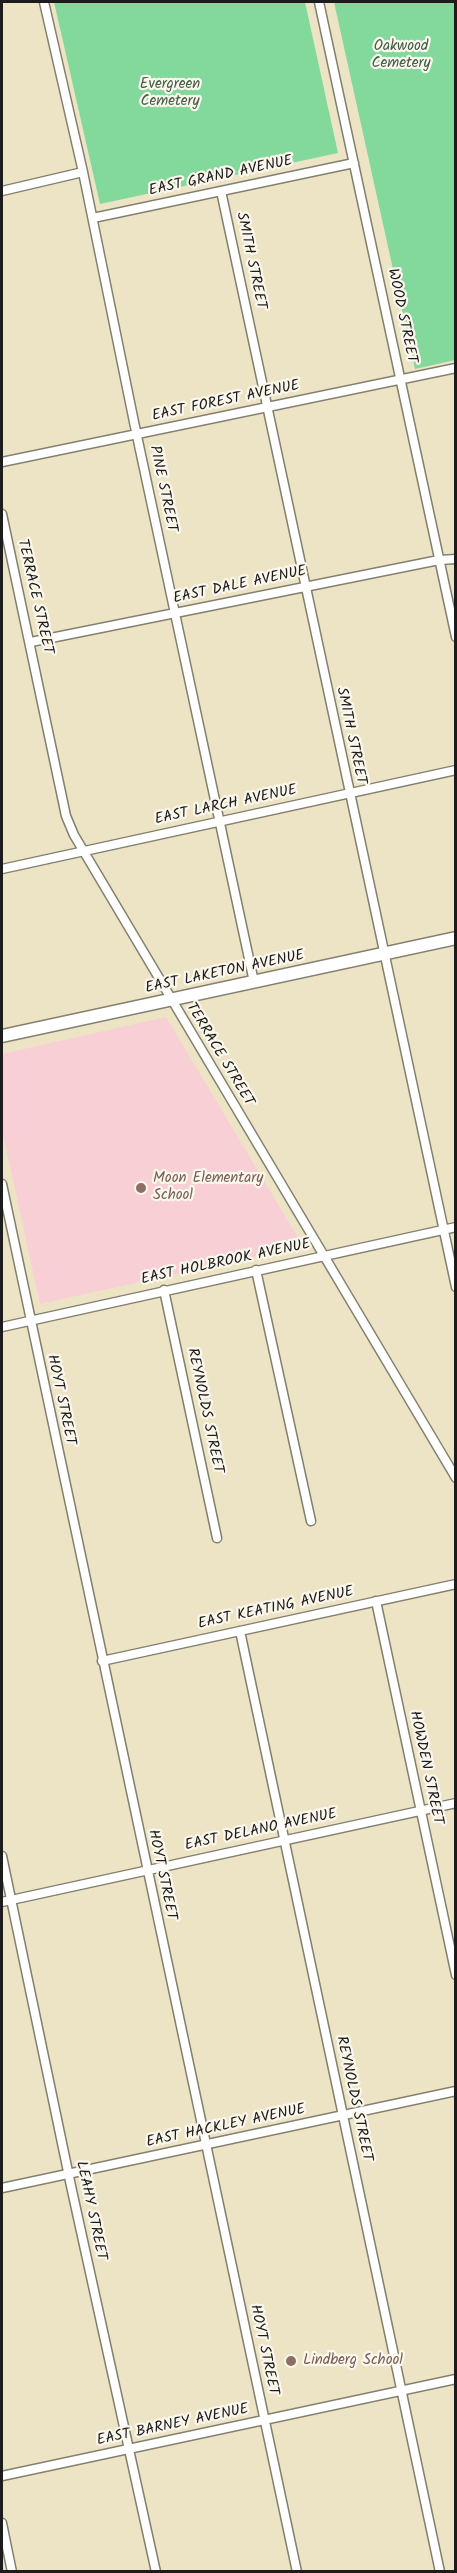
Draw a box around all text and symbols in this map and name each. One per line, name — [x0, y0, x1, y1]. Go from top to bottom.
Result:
park label: Oakwood Cemetery — [372, 38, 430, 73]
park label: Evergreen Cemetery — [140, 76, 200, 111]
street label: EAST GRAND AVENUE — [147, 153, 295, 201]
street label: SMITH STREET — [231, 211, 269, 311]
street label: WOOD STREET — [382, 267, 420, 365]
street label: EAST FOREST AVENUE — [151, 378, 301, 426]
street label: PINE STREET — [144, 444, 180, 534]
street label: TERRACE STREET — [12, 538, 56, 656]
street label: EAST DALE AVENUE — [172, 563, 308, 609]
street label: SMITH STREET — [331, 686, 369, 786]
street label: EAST LARCH AVENUE — [153, 782, 299, 830]
street label: EAST LAKETON AVENUE — [144, 947, 306, 999]
street label: TERRACE STREET — [181, 1000, 257, 1110]
place label: Moon Elementary School — [153, 1170, 263, 1205]
marker: Moon Elementary School — [134, 1181, 148, 1195]
street label: EAST HOLBROOK AVENUE — [140, 1236, 312, 1290]
street label: REYNOLDS STREET — [182, 1347, 226, 1475]
street label: HOYT STREET — [42, 1353, 78, 1447]
street label: EAST KEATING AVENUE — [197, 1584, 355, 1634]
street label: HOWDEN STREET — [404, 1709, 446, 1827]
street label: EAST DELANO AVENUE — [183, 1806, 339, 1856]
street label: HOYT STREET — [143, 1828, 179, 1922]
street label: REYNOLDS STREET — [331, 2035, 375, 2163]
street label: EAST HACKLEY AVENUE — [145, 2101, 307, 2153]
street label: LEAHY STREET — [71, 2160, 109, 2262]
street label: HOYT STREET — [245, 2303, 281, 2397]
place label: Lindberg School — [303, 2352, 403, 2370]
marker: Lindberg School — [284, 2354, 298, 2368]
street label: EAST BARNEY AVENUE — [95, 2401, 251, 2451]

